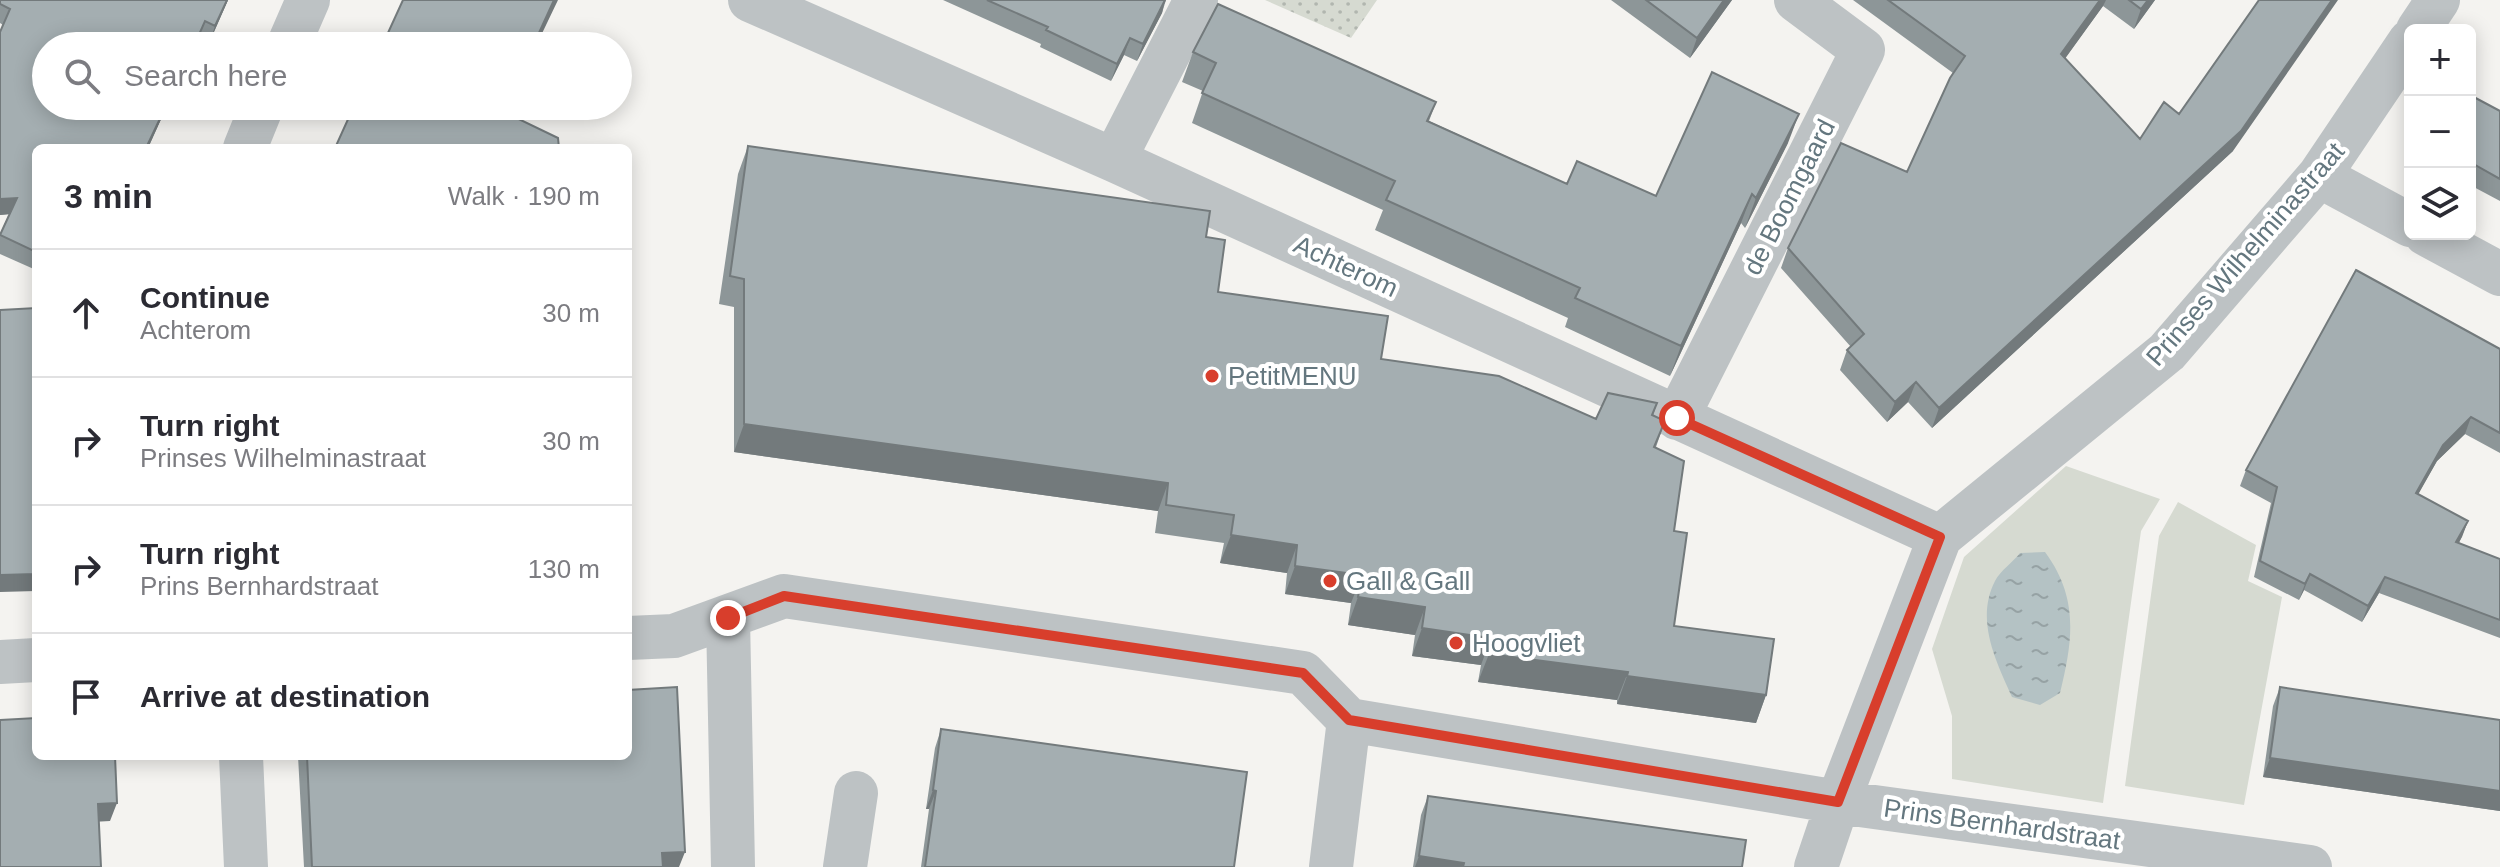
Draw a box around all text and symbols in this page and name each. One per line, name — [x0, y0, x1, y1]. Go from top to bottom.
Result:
map controls — [2404, 24, 2476, 240]
button: + — [2404, 24, 2476, 96]
search box — [32, 32, 632, 120]
icon: search — [60, 54, 104, 98]
text: Search here — [124, 59, 287, 92]
button: − — [2404, 96, 2476, 168]
street label: de Boomgaard — [1737, 114, 1841, 280]
street label: Prinses Wilhelminastraat — [2140, 136, 2351, 372]
button: layers — [2404, 168, 2476, 240]
text: 3 min — [64, 177, 153, 215]
text: Walk · 190 m — [448, 181, 600, 211]
street label: Achterom — [1289, 229, 1403, 303]
text: Continue — [140, 281, 270, 314]
icon: ahead — [64, 291, 108, 335]
text: 30 m — [542, 298, 600, 328]
text: Achterom — [140, 315, 251, 345]
place label: PetitMENU — [1228, 361, 1357, 391]
marker: PetitMENU — [1203, 367, 1221, 385]
route start — [1659, 400, 1695, 436]
text: Turn right — [140, 409, 279, 442]
icon: right — [64, 419, 108, 463]
text: 30 m — [542, 426, 600, 456]
text: Prinses Wilhelminastraat — [140, 443, 426, 473]
text: Turn right — [140, 537, 279, 570]
icon: right — [64, 547, 108, 591]
text: 130 m — [528, 554, 600, 584]
place label: Gall & Gall — [1346, 566, 1470, 596]
text: Prins Bernhardstraat — [140, 571, 378, 601]
marker: Gall & Gall — [1321, 572, 1339, 590]
route end — [710, 600, 746, 636]
place label: Hoogvliet — [1472, 628, 1581, 658]
marker: Hoogvliet — [1447, 634, 1465, 652]
icon: arrive — [64, 675, 108, 719]
text: Arrive at destination — [140, 680, 430, 713]
street label: Prins Bernhardstraat — [1882, 793, 2123, 856]

